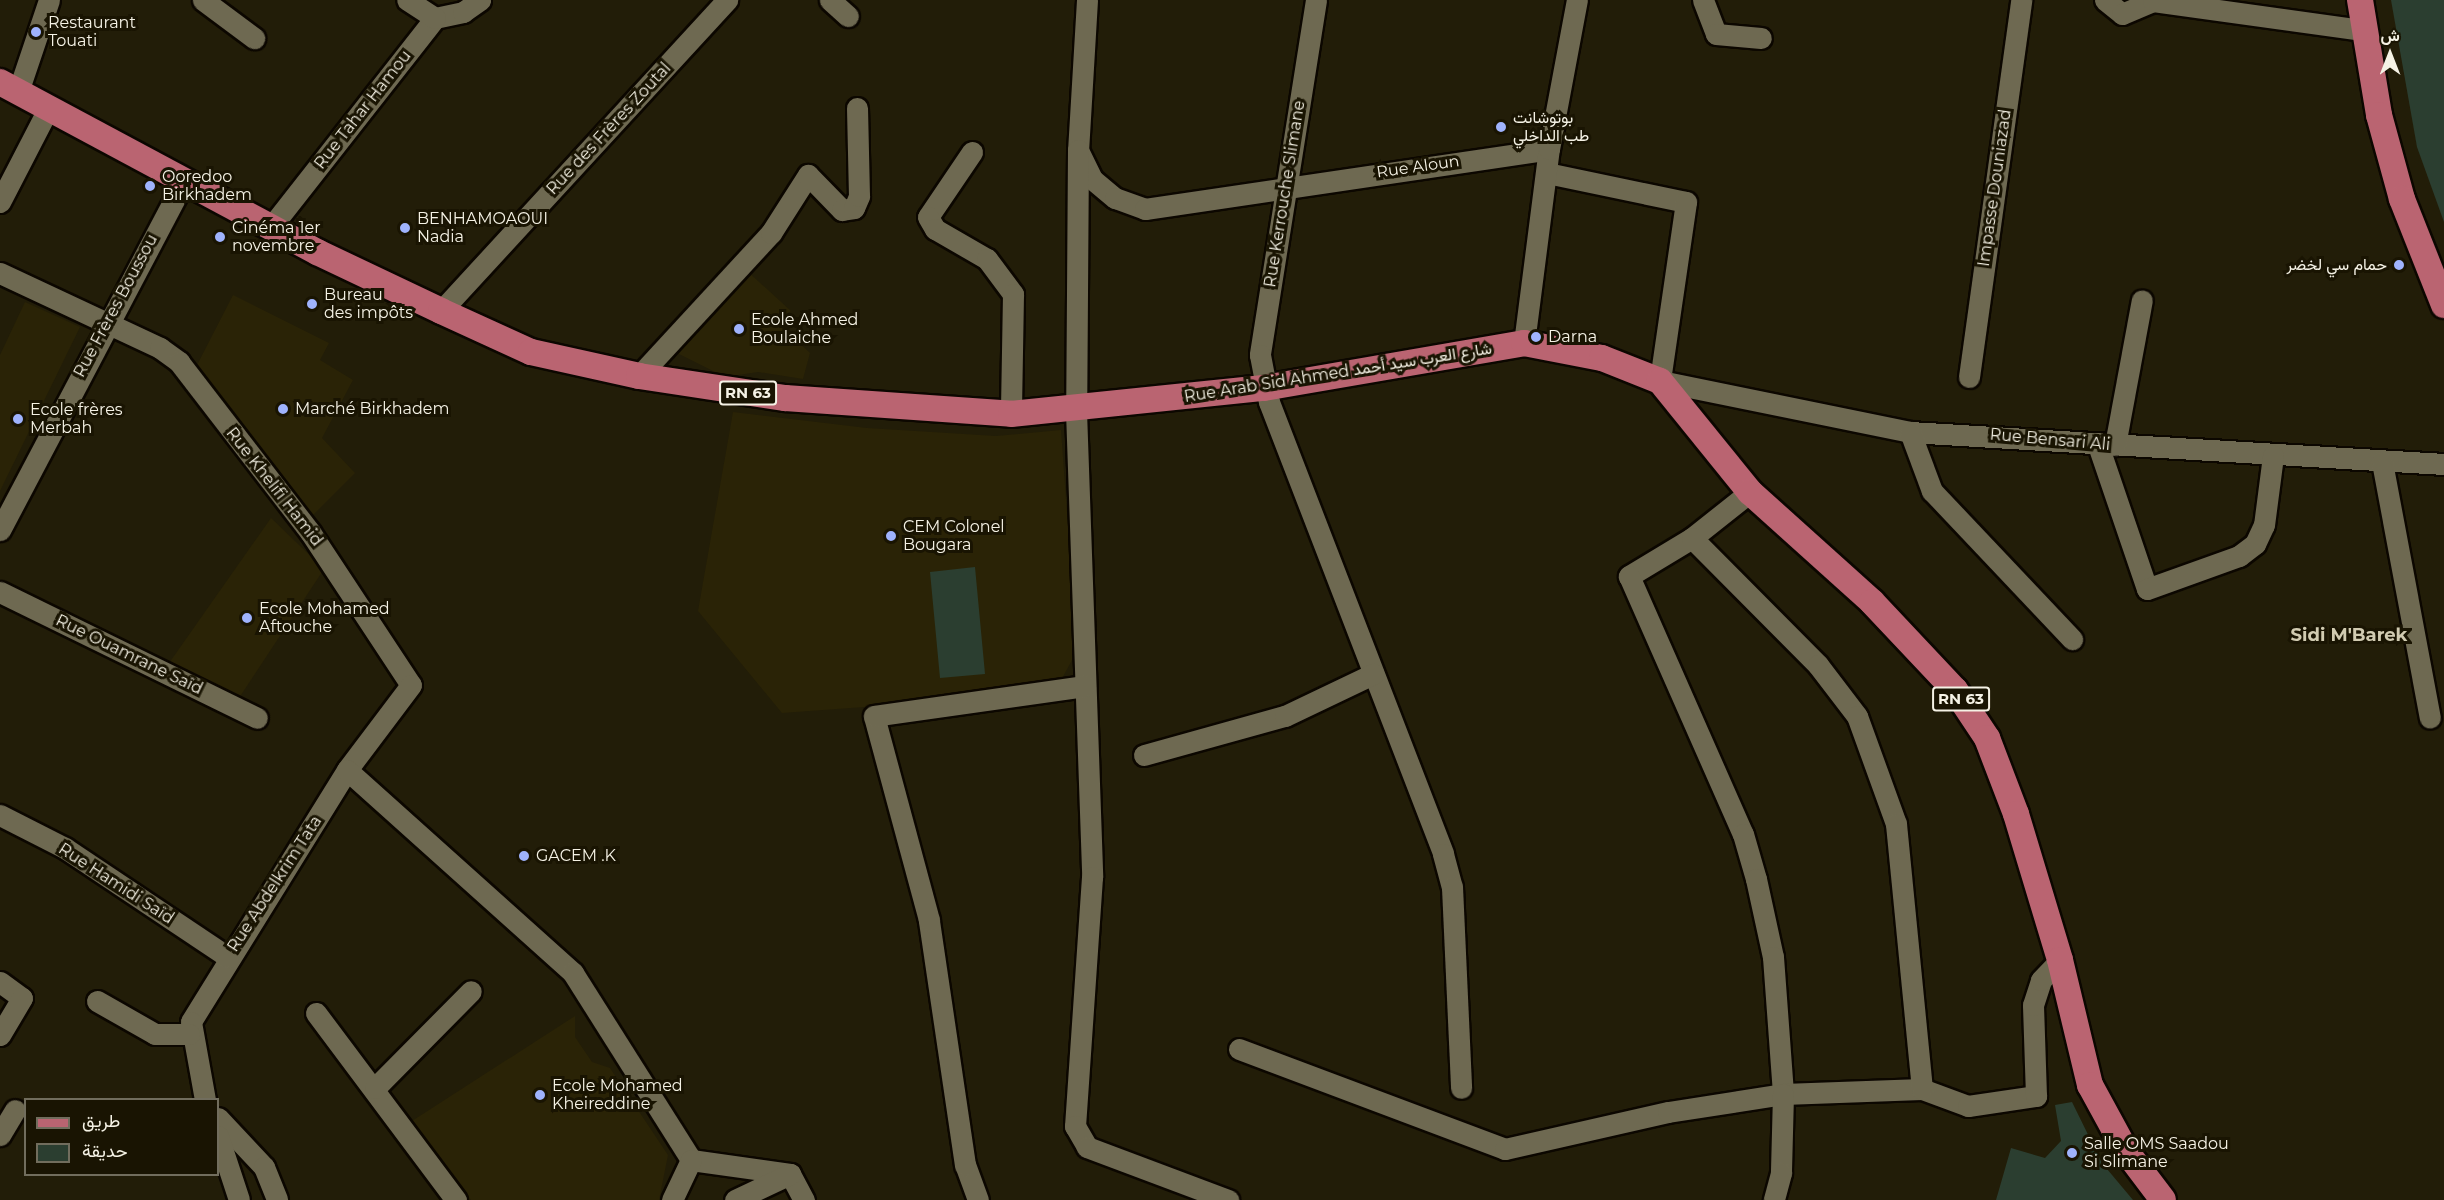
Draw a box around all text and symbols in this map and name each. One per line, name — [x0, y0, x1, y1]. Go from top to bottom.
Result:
place label: Restaurant Touati — [48, 13, 136, 51]
north arrow — [2360, 24, 2420, 84]
marker: Restaurant Touati — [29, 25, 43, 39]
text: ش — [2380, 26, 2400, 45]
street label: Rue Tahar Hamou — [311, 47, 415, 173]
street label: Rue des Frères Zoutal — [543, 59, 675, 199]
street label: Rue Kerrouche Slimane — [1261, 99, 1309, 289]
place label: بوتوشانت طب الداخلي — [1513, 108, 1589, 146]
street label: Impasse Douniazad — [1974, 108, 2016, 268]
marker: بوتوشانت طب الداخلي — [1494, 120, 1508, 134]
street label: Rue Aloun — [1375, 152, 1461, 182]
place label: Ooredoo Birkhadem — [162, 167, 252, 205]
marker: Ooredoo Birkhadem — [143, 179, 157, 193]
place label: BENHAMOAOUI Nadia — [417, 209, 548, 247]
place label: Cinéma 1er novembre — [232, 218, 321, 256]
marker: BENHAMOAOUI Nadia — [398, 221, 412, 235]
marker: Cinéma 1er novembre — [213, 230, 227, 244]
street label: Rue Frères Boussou — [70, 231, 162, 381]
place label: حمام سي لخضر — [2287, 255, 2387, 275]
marker: حمام سي لخضر — [2392, 258, 2406, 272]
place label: Bureau des impôts — [324, 285, 413, 323]
marker: Bureau des impôts — [305, 297, 319, 311]
place label: Ecole Ahmed Boulaiche — [751, 310, 858, 348]
marker: Ecole Ahmed Boulaiche — [732, 322, 746, 336]
place label: Darna — [1548, 327, 1597, 347]
marker: Darna — [1529, 330, 1543, 344]
street label: Rue Arab Sid Ahmed شارع العرب سيد أحمد — [1183, 339, 1493, 407]
road number: RN 63 — [718, 381, 778, 405]
place label: Marché Birkhadem — [295, 399, 449, 419]
place label: Ecole frères Merbah — [30, 400, 123, 438]
marker: Marché Birkhadem — [276, 402, 290, 416]
marker: Ecole frères Merbah — [11, 412, 25, 426]
street label: Rue Khelifi Hamid — [222, 424, 326, 550]
street label: Rue Bensari Ali — [1989, 425, 2111, 455]
place label: CEM Colonel Bougara — [903, 517, 1005, 555]
marker: CEM Colonel Bougara — [884, 529, 898, 543]
place label: Ecole Mohamed Aftouche — [259, 599, 390, 637]
street label: Rue Ouamrane Saïd — [52, 611, 206, 699]
marker: Ecole Mohamed Aftouche — [240, 611, 254, 625]
district label: Sidi M'Barek — [2291, 624, 2407, 646]
road number: RN 63 — [1931, 687, 1991, 711]
street label: Rue Abdelkrim Tata — [224, 812, 326, 956]
street label: Rue Hamidi Saïd — [55, 840, 177, 928]
place label: GACEM .K — [536, 846, 616, 866]
marker: GACEM .K — [517, 849, 531, 863]
place label: Ecole Mohamed Kheireddine — [552, 1076, 683, 1114]
marker: Ecole Mohamed Kheireddine — [533, 1088, 547, 1102]
legend — [24, 1098, 219, 1176]
text: طريق — [82, 1110, 120, 1132]
place label: Salle OMS Saadou Si Slimane — [2084, 1134, 2229, 1172]
text: حديقة — [82, 1140, 128, 1162]
marker: Salle OMS Saadou Si Slimane — [2065, 1146, 2079, 1160]

